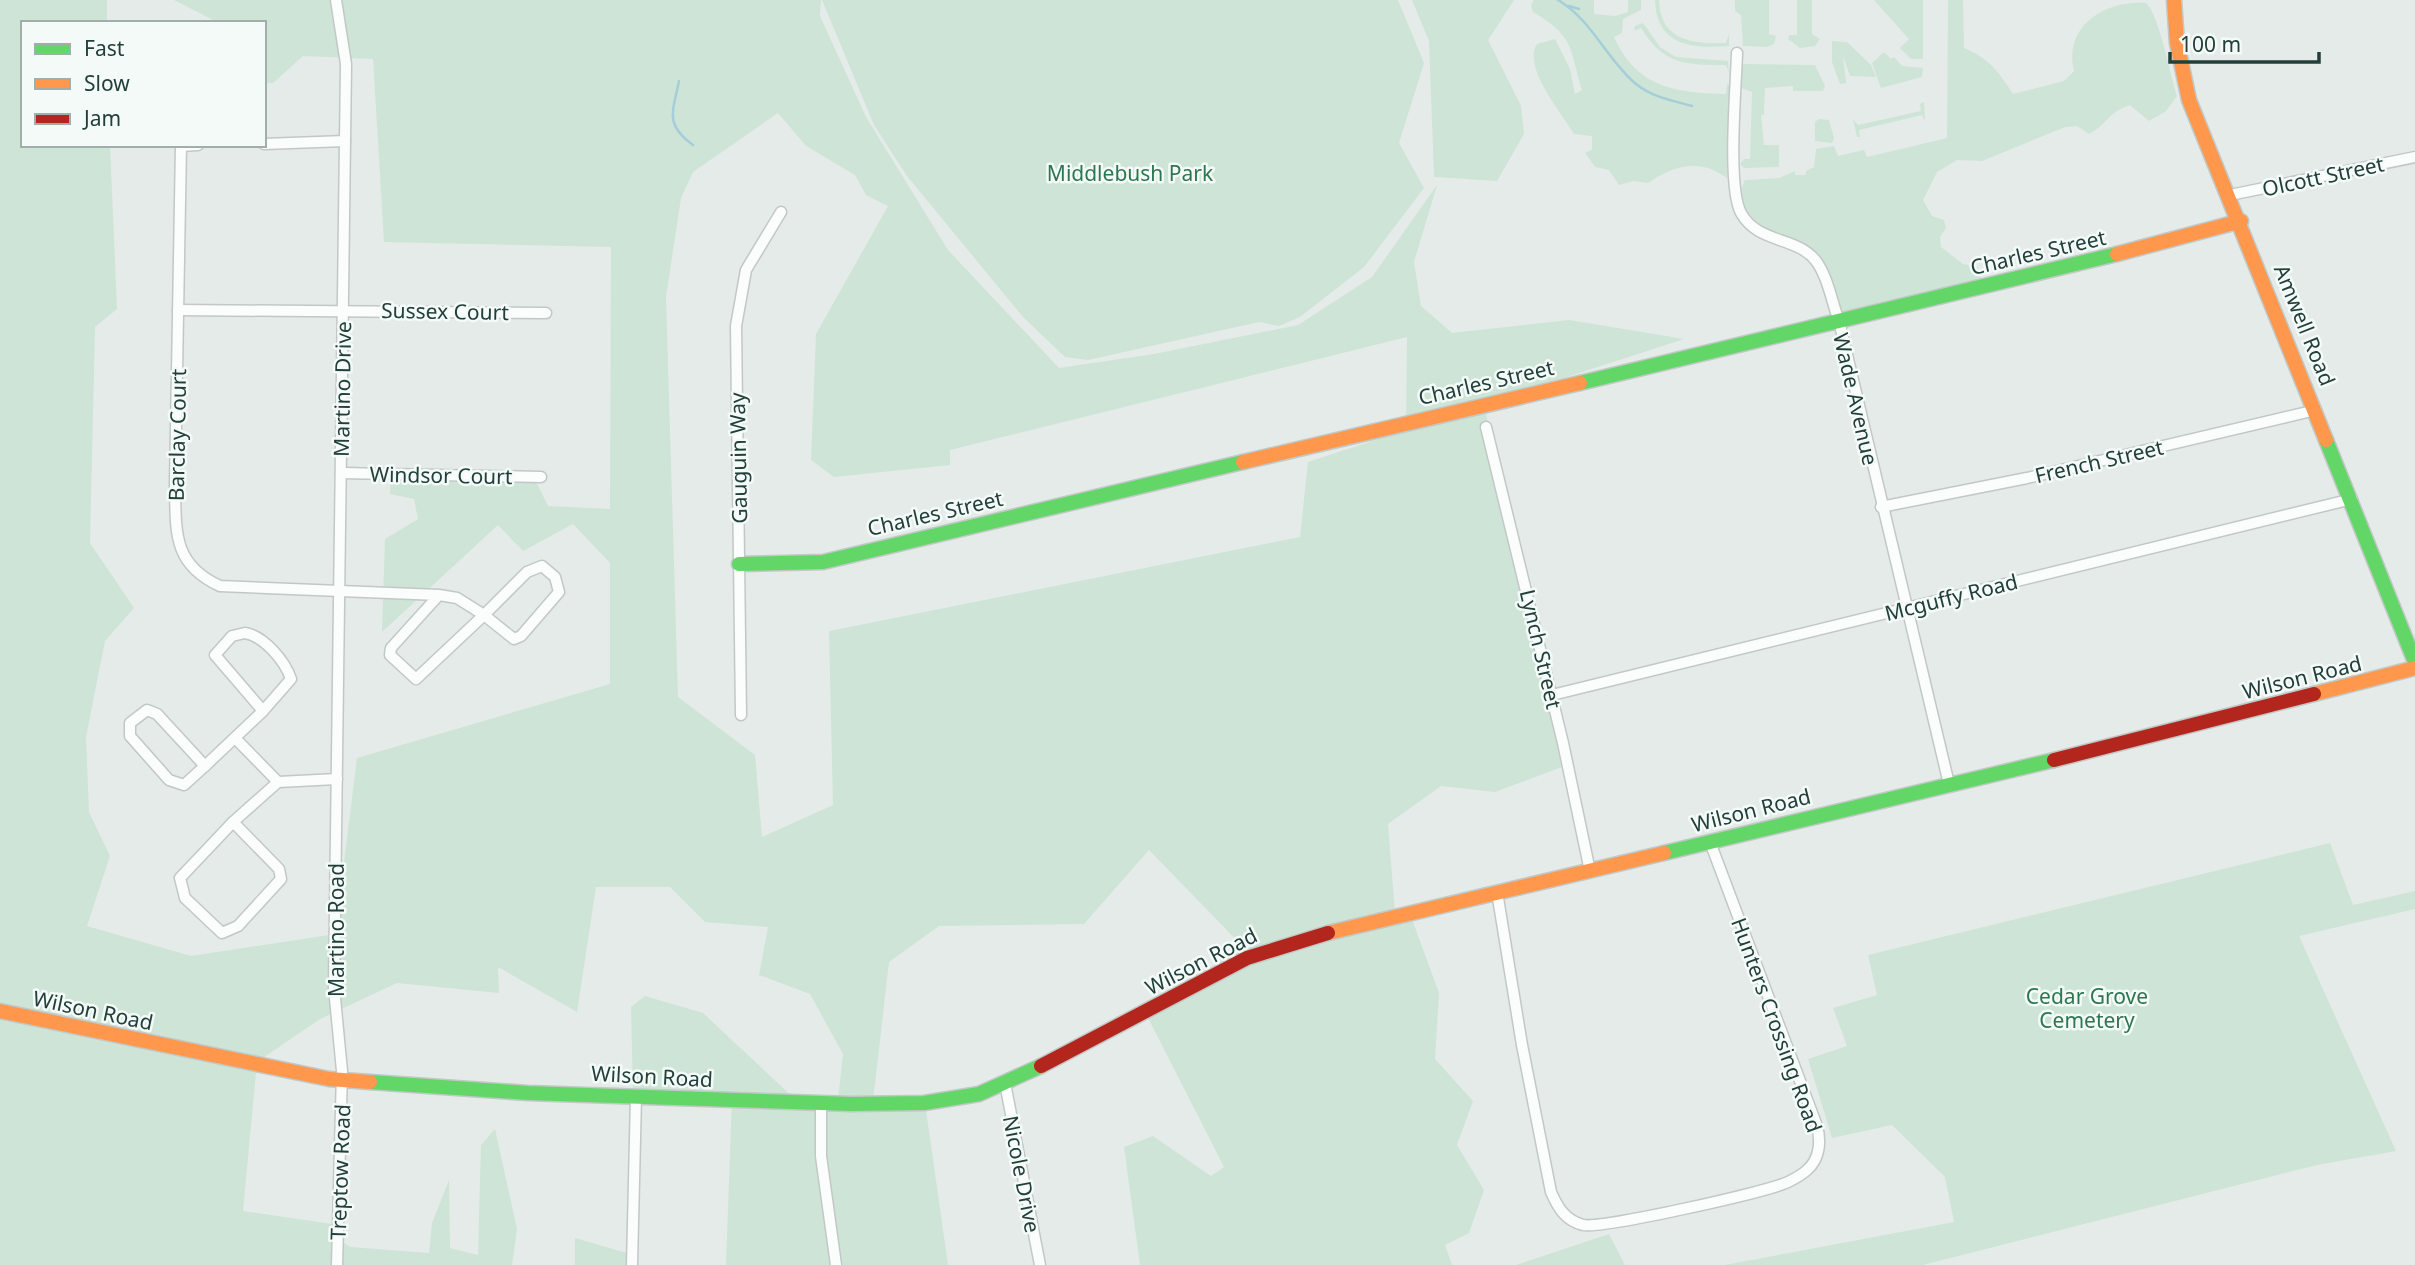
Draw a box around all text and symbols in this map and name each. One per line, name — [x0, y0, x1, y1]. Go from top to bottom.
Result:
legend — [21, 21, 266, 147]
scale bar — [2170, 21, 2319, 65]
text: 100 m — [2180, 30, 2241, 58]
text: Fast — [84, 34, 125, 62]
text: Slow — [84, 69, 130, 97]
text: Jam — [82, 104, 121, 132]
street label: Olcott Street — [2260, 149, 2387, 203]
park label: Middlebush Park — [1047, 159, 1214, 187]
street label: Charles Street — [1968, 223, 2109, 281]
street label: Amwell Road — [2268, 260, 2342, 390]
street label: Sussex Court — [381, 296, 510, 326]
street label: Martino Drive — [327, 321, 357, 457]
street label: Wade Avenue — [1827, 330, 1885, 468]
street label: Charles Street — [1416, 353, 1557, 411]
street label: Barclay Court — [162, 368, 192, 501]
street label: Gauguin Way — [723, 392, 753, 524]
street label: French Street — [2032, 433, 2166, 489]
street label: Windsor Court — [369, 460, 513, 490]
street label: Charles Street — [865, 484, 1006, 542]
street label: Mcguffy Road — [1882, 567, 2020, 627]
street label: Lynch Street — [1514, 586, 1568, 712]
street label: Wilson Road — [2239, 649, 2365, 705]
street label: Wilson Road — [1688, 782, 1814, 838]
street label: Martino Road — [322, 863, 350, 997]
street label: Hunters Crossing Road — [1725, 914, 1829, 1136]
street label: Wilson Road — [1140, 921, 1262, 1001]
park label: Cedar Grove Cemetery — [2026, 982, 2148, 1034]
street label: Wilson Road — [30, 984, 156, 1036]
street label: Wilson Road — [590, 1059, 714, 1093]
street label: Treptow Road — [324, 1104, 356, 1240]
street label: Nicole Drive — [997, 1113, 1047, 1235]

